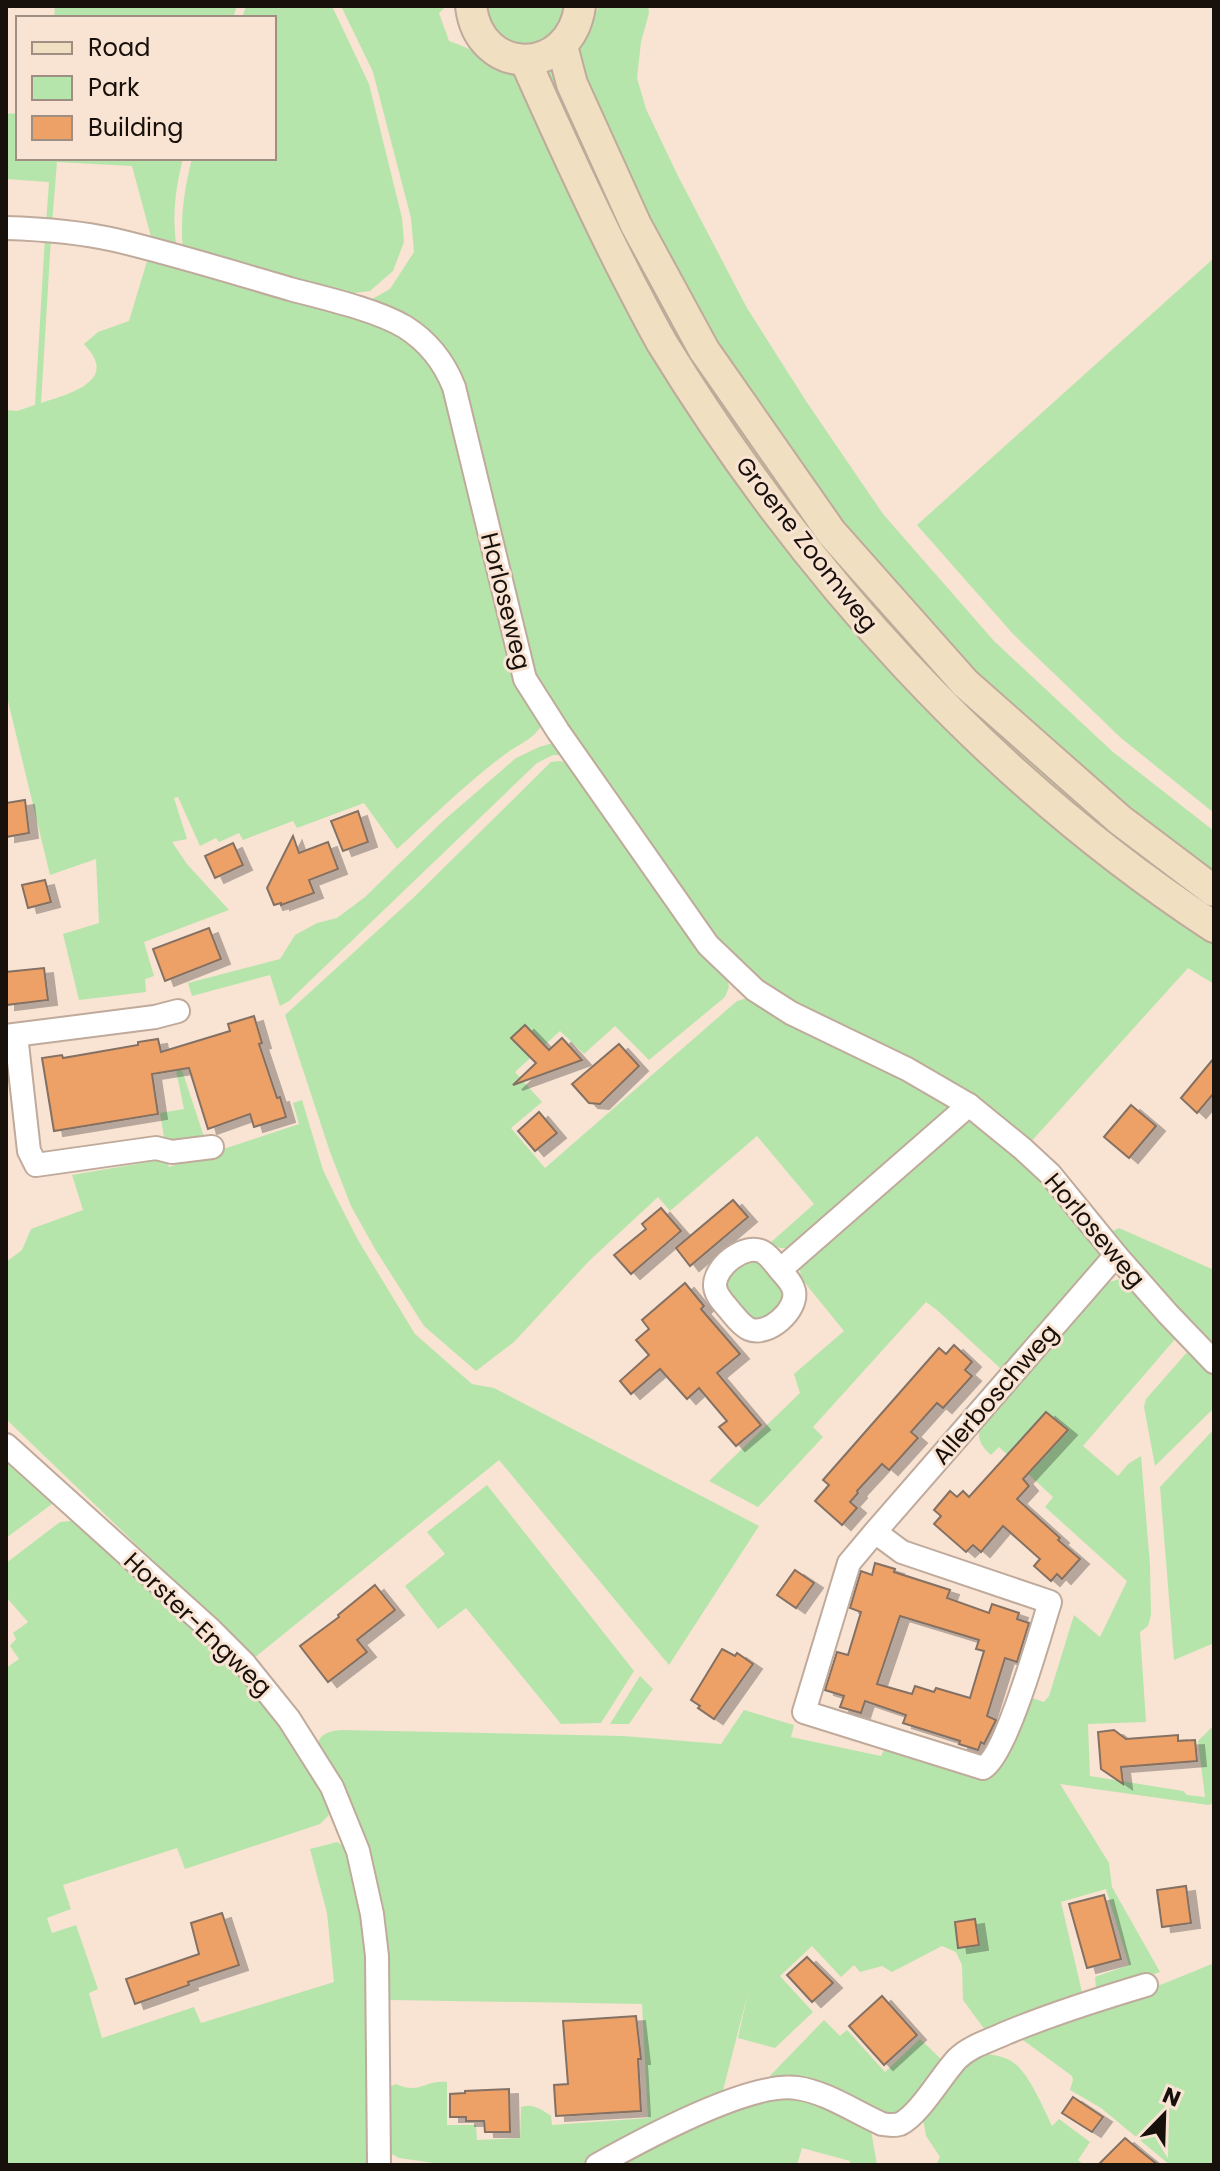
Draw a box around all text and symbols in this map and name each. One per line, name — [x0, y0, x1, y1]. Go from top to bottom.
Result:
legend — [16, 16, 276, 160]
text: Road — [88, 31, 150, 64]
text: Park — [88, 71, 140, 104]
text: Building — [88, 111, 184, 144]
street label: Groene Zoomweg — [728, 450, 886, 638]
street label: Horloseweg — [473, 529, 539, 673]
street label: Horloseweg — [1037, 1166, 1153, 1294]
street label: Allerboschweg — [925, 1317, 1065, 1471]
street label: Horster-Engweg — [117, 1545, 279, 1703]
north arrow — [1124, 2075, 1204, 2155]
text: N — [1158, 2080, 1185, 2115]

